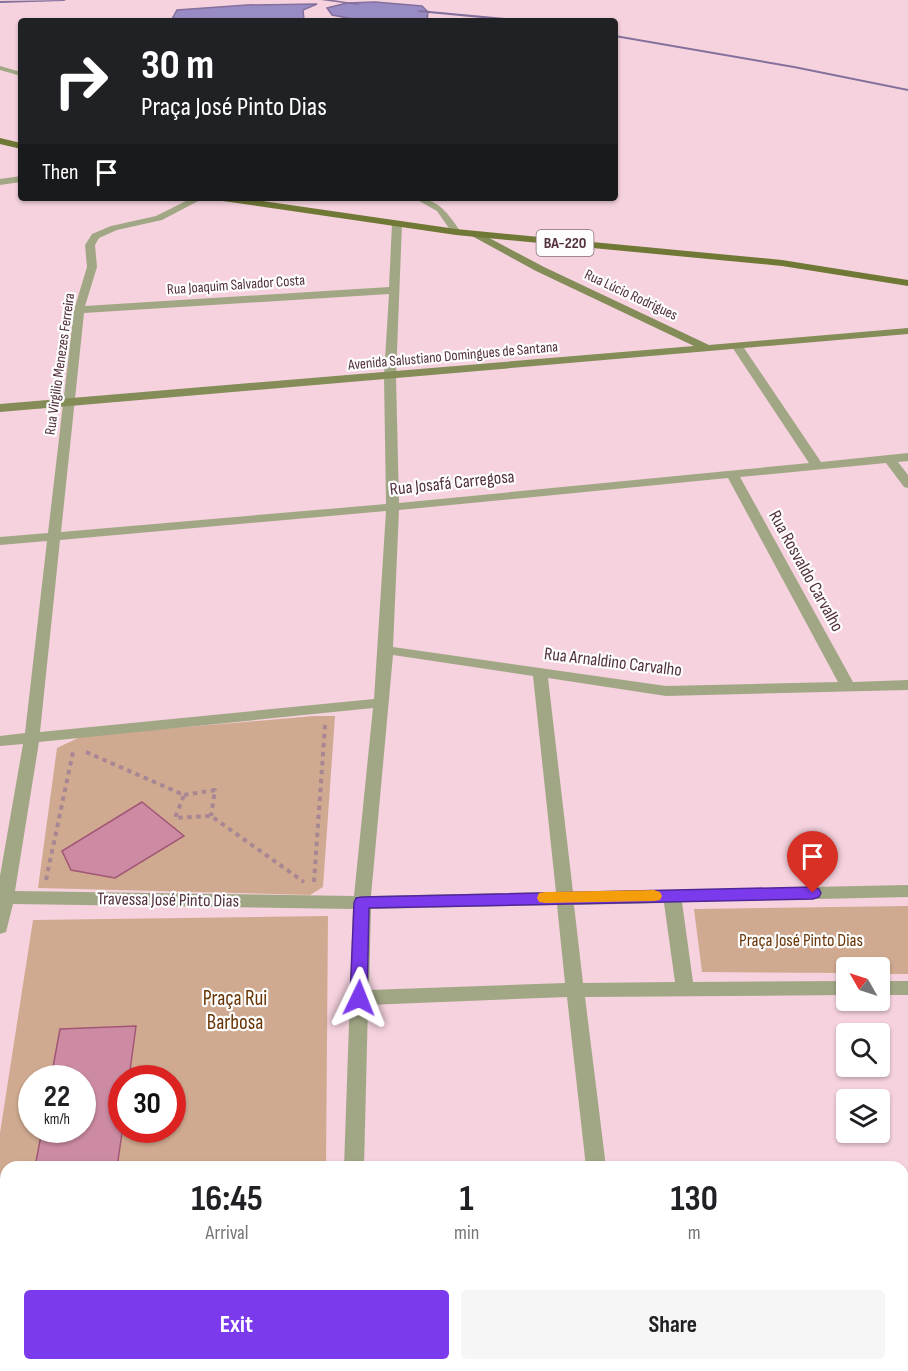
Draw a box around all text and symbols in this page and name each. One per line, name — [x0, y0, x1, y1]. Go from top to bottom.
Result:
text: 30 m — [141, 40, 214, 91]
icon: right — [42, 42, 120, 120]
text: Praça José Pinto Dias — [141, 91, 327, 123]
icon: arrive — [90, 156, 123, 189]
text: Then — [42, 159, 78, 186]
road number: BA-220 — [536, 230, 594, 256]
street label: Rua Lúcio Rodrigues — [581, 265, 681, 325]
street label: Rua Joaquim Salvador Costa — [166, 271, 306, 299]
street label: Rua Virgilio Menezes Ferreira — [41, 292, 79, 436]
street label: Avenida Salustiano Domingues de Santana — [346, 337, 559, 375]
street label: Rua Josafá Carregosa — [389, 466, 516, 500]
street label: Rua Rosvaldo Carvalho — [764, 507, 848, 635]
street label: Rua Arnaldino Carvalho — [543, 643, 683, 681]
pin — [787, 831, 838, 893]
icon: arrive — [796, 840, 829, 873]
street label: Travessa José Pinto Dias — [97, 888, 239, 912]
park label: Praça José Pinto Dias — [739, 930, 863, 951]
north arrow — [836, 957, 890, 1011]
map controls — [836, 957, 890, 1143]
position arrow — [327, 966, 391, 1030]
park label: Praça Rui Barbosa — [203, 986, 267, 1035]
button: search — [836, 1023, 890, 1077]
speed limit sign: 30 — [108, 1065, 186, 1143]
text: 22 — [44, 1079, 70, 1115]
button: layers — [836, 1089, 890, 1143]
text: km/h — [44, 1110, 70, 1129]
text: 16:45 — [191, 1178, 263, 1221]
text: 1 — [460, 1178, 474, 1221]
text: 130 — [670, 1178, 718, 1221]
text: Arrival — [206, 1221, 249, 1245]
text: min — [454, 1221, 479, 1245]
text: m — [688, 1221, 701, 1245]
button: Exit — [24, 1290, 449, 1359]
button: Share — [461, 1290, 885, 1359]

